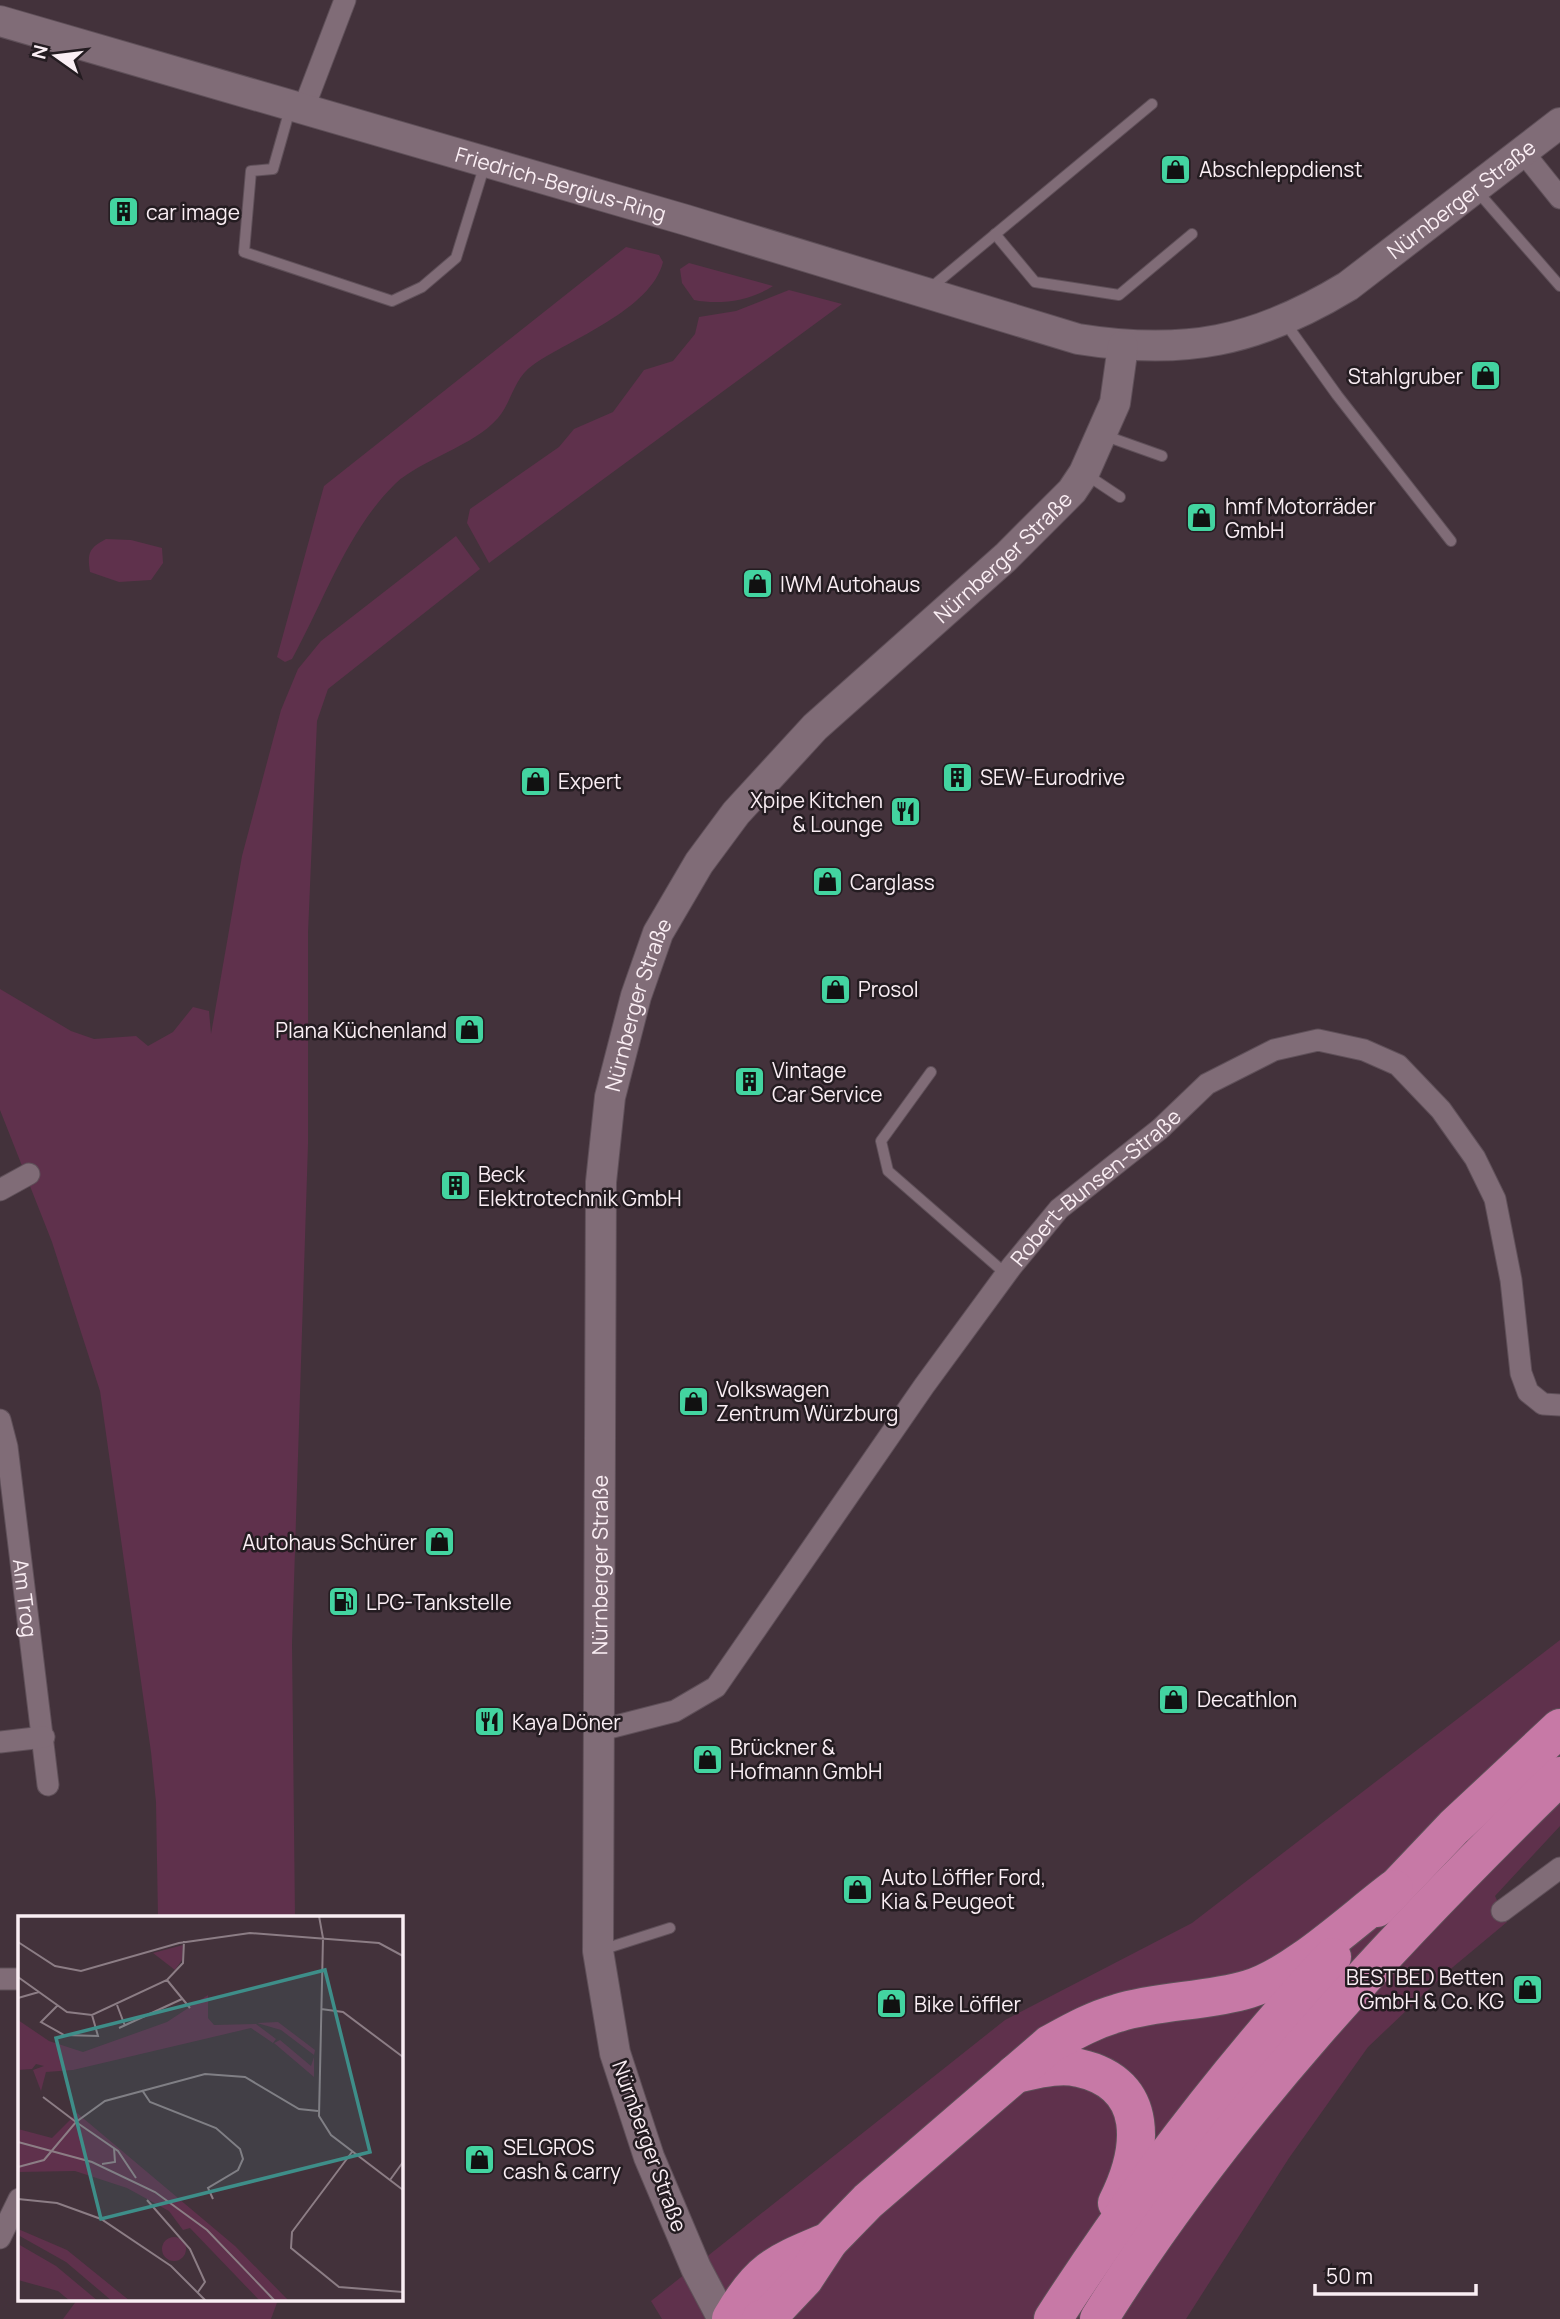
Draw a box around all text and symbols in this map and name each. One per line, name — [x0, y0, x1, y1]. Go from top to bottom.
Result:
north arrow — [21, 21, 91, 91]
text: N — [25, 42, 54, 62]
street label: Nürnberger Straße — [1381, 133, 1541, 265]
street label: Friedrich-Bergius-Ring — [452, 140, 670, 228]
shop icon: Abschleppdienst — [1159, 152, 1193, 186]
place label: Abschleppdienst — [1199, 155, 1363, 183]
building icon: car image — [106, 195, 140, 229]
place label: car image — [146, 198, 240, 226]
shop icon: Stahlgruber — [1469, 359, 1503, 393]
place label: Stahlgruber — [1348, 362, 1463, 390]
street label: Nürnberger Straße — [928, 485, 1078, 629]
place label: hmf Motorräder GmbH — [1225, 492, 1377, 544]
shop icon: hmf Motorräder GmbH — [1185, 501, 1219, 535]
shop icon: IWM Autohaus — [740, 567, 774, 601]
place label: IWM Autohaus — [780, 570, 920, 598]
building icon: SEW-Eurodrive — [940, 760, 974, 794]
place label: SEW-Eurodrive — [980, 763, 1125, 791]
shop icon: Expert — [518, 764, 552, 798]
place label: Expert — [558, 767, 622, 795]
place label: Xpipe Kitchen & Lounge — [750, 786, 883, 838]
restaurant icon: Xpipe Kitchen & Lounge — [889, 795, 923, 829]
shop icon: Carglass — [810, 865, 844, 899]
place label: Carglass — [850, 868, 935, 896]
street label: Nürnberger Straße — [598, 912, 678, 1094]
shop icon: Prosol — [818, 972, 852, 1006]
place label: Prosol — [858, 975, 919, 1003]
shop icon: Plana Küchenland — [453, 1013, 487, 1047]
place label: Plana Küchenland — [275, 1016, 447, 1044]
place label: Vintage Car Service — [772, 1056, 882, 1108]
building icon: Vintage Car Service — [732, 1065, 766, 1099]
street label: Robert-Bunsen-Straße — [1004, 1102, 1187, 1272]
place label: Beck Elektrotechnik GmbH — [478, 1160, 682, 1212]
building icon: Beck Elektrotechnik GmbH — [438, 1169, 472, 1203]
place label: Volkswagen Zentrum Würzburg — [716, 1375, 898, 1427]
shop icon: Volkswagen Zentrum Würzburg — [676, 1384, 710, 1418]
street label: Nürnberger Straße — [585, 1475, 614, 1655]
shop icon: Autohaus Schürer — [423, 1525, 457, 1559]
place label: Autohaus Schürer — [242, 1528, 417, 1556]
street label: Am Trog — [7, 1557, 44, 1639]
fuel station icon: LPG-Tankstelle — [326, 1585, 360, 1619]
place label: LPG-Tankstelle — [366, 1588, 512, 1616]
shop icon: Decathlon — [1157, 1682, 1191, 1716]
place label: Decathlon — [1197, 1685, 1297, 1713]
restaurant icon: Kaya Döner — [472, 1705, 506, 1739]
place label: Kaya Döner — [512, 1708, 621, 1736]
place label: Brückner & Hofmann GmbH — [730, 1733, 882, 1785]
shop icon: Brückner & Hofmann GmbH — [690, 1742, 724, 1776]
place label: Auto Löffler Ford, Kia & Peugeot — [881, 1863, 1046, 1915]
shop icon: Auto Löffler Ford, Kia & Peugeot — [841, 1872, 875, 1906]
inset map — [18, 1916, 402, 2302]
place label: BESTBED Betten GmbH & Co. KG — [1346, 1963, 1504, 2015]
shop icon: BESTBED Betten GmbH & Co. KG — [1510, 1972, 1544, 2006]
shop icon: Bike Löffler — [874, 1987, 908, 2021]
place label: Bike Löffler — [914, 1990, 1021, 2018]
street label: Nürnberger Straße — [606, 2057, 694, 2235]
place label: SELGROS cash & carry — [503, 2133, 621, 2185]
shop icon: SELGROS cash & carry — [463, 2142, 497, 2176]
scale bar — [1315, 2252, 1476, 2296]
text: 50 m — [1326, 2262, 1373, 2290]

